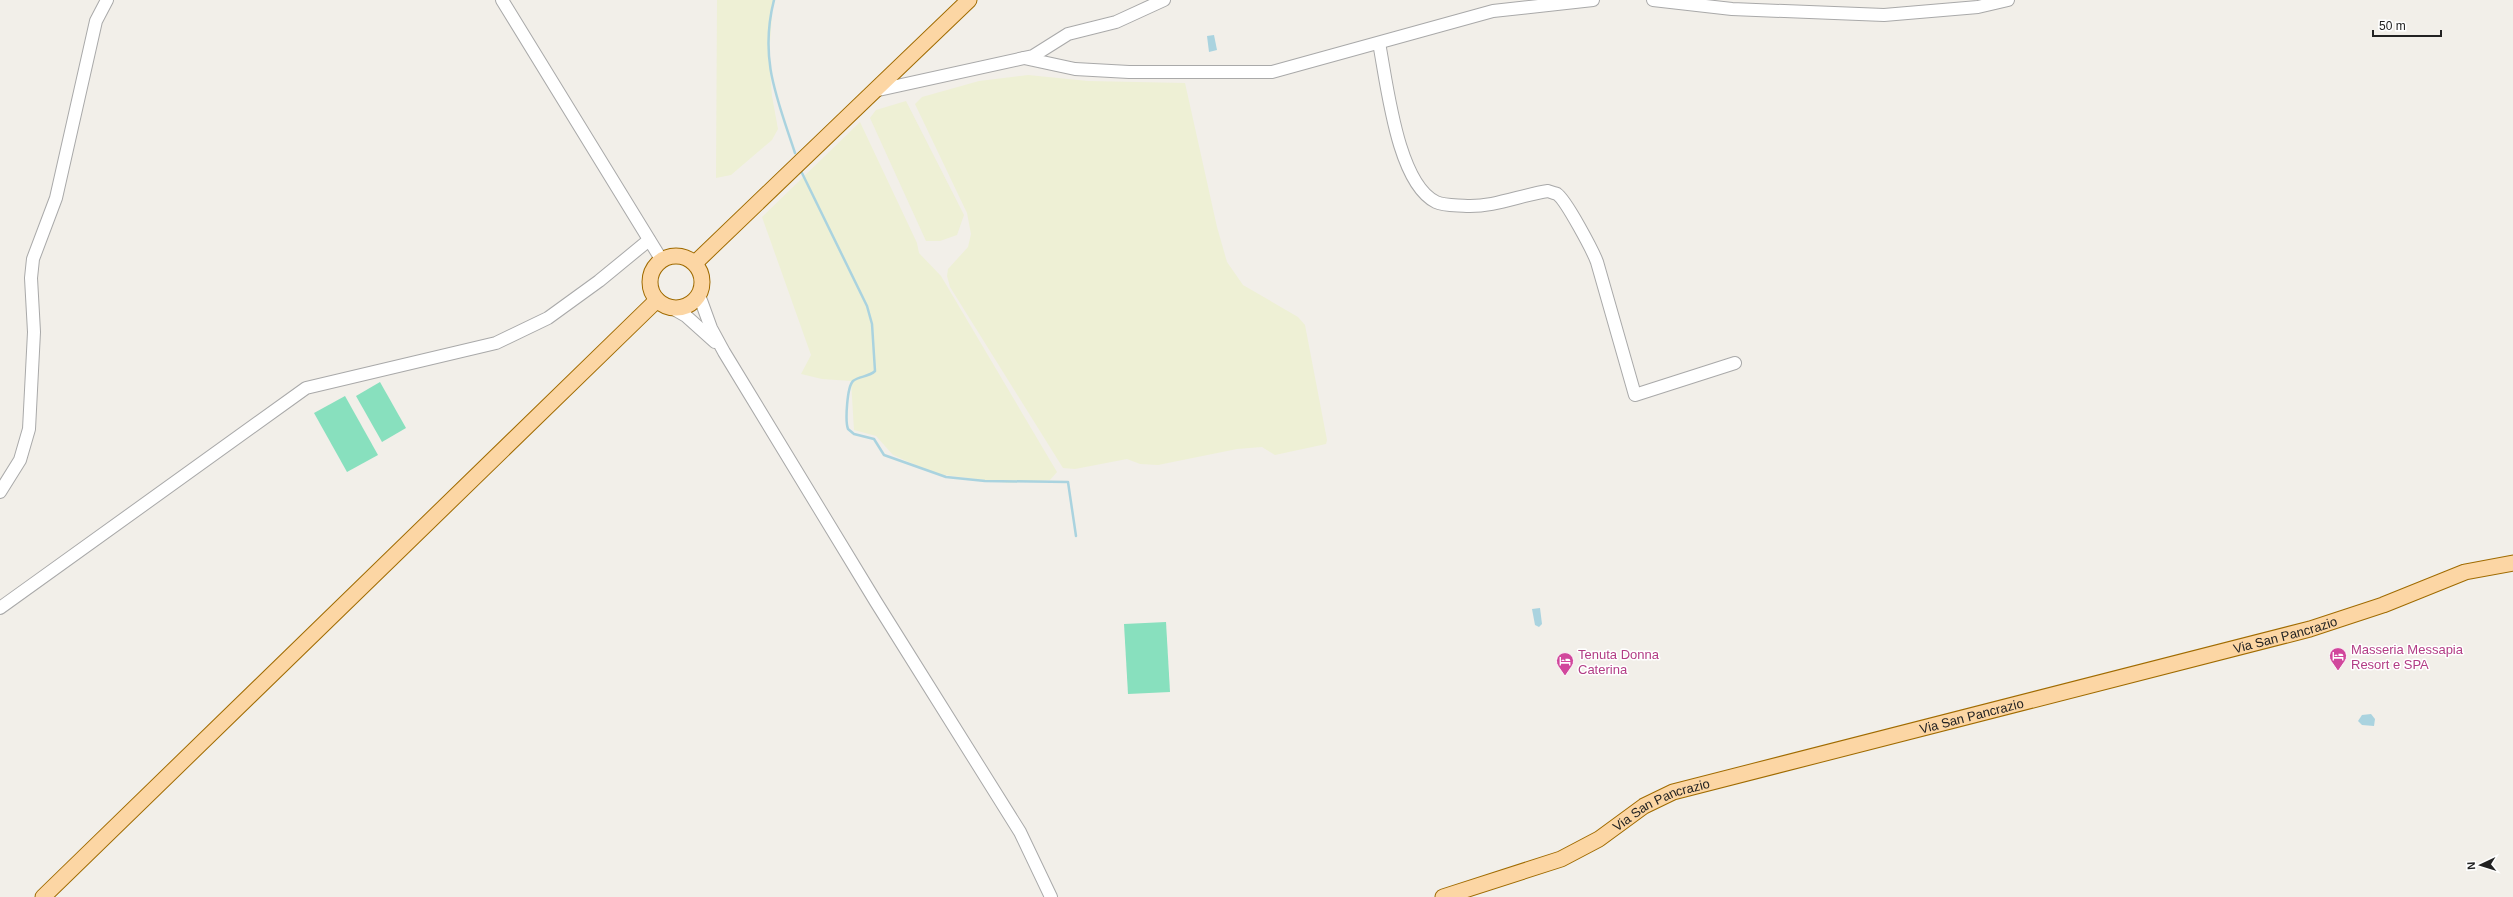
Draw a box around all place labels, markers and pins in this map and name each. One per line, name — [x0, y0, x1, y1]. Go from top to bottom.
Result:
place label: Masseria Messapia Resort e SPA — [2351, 642, 2464, 672]
hotel icon: Masseria Messapia Resort e SPA — [2328, 646, 2348, 671]
place label: Tenuta Donna Caterina — [1578, 647, 1660, 677]
hotel icon: Tenuta Donna Caterina — [1555, 651, 1575, 676]

